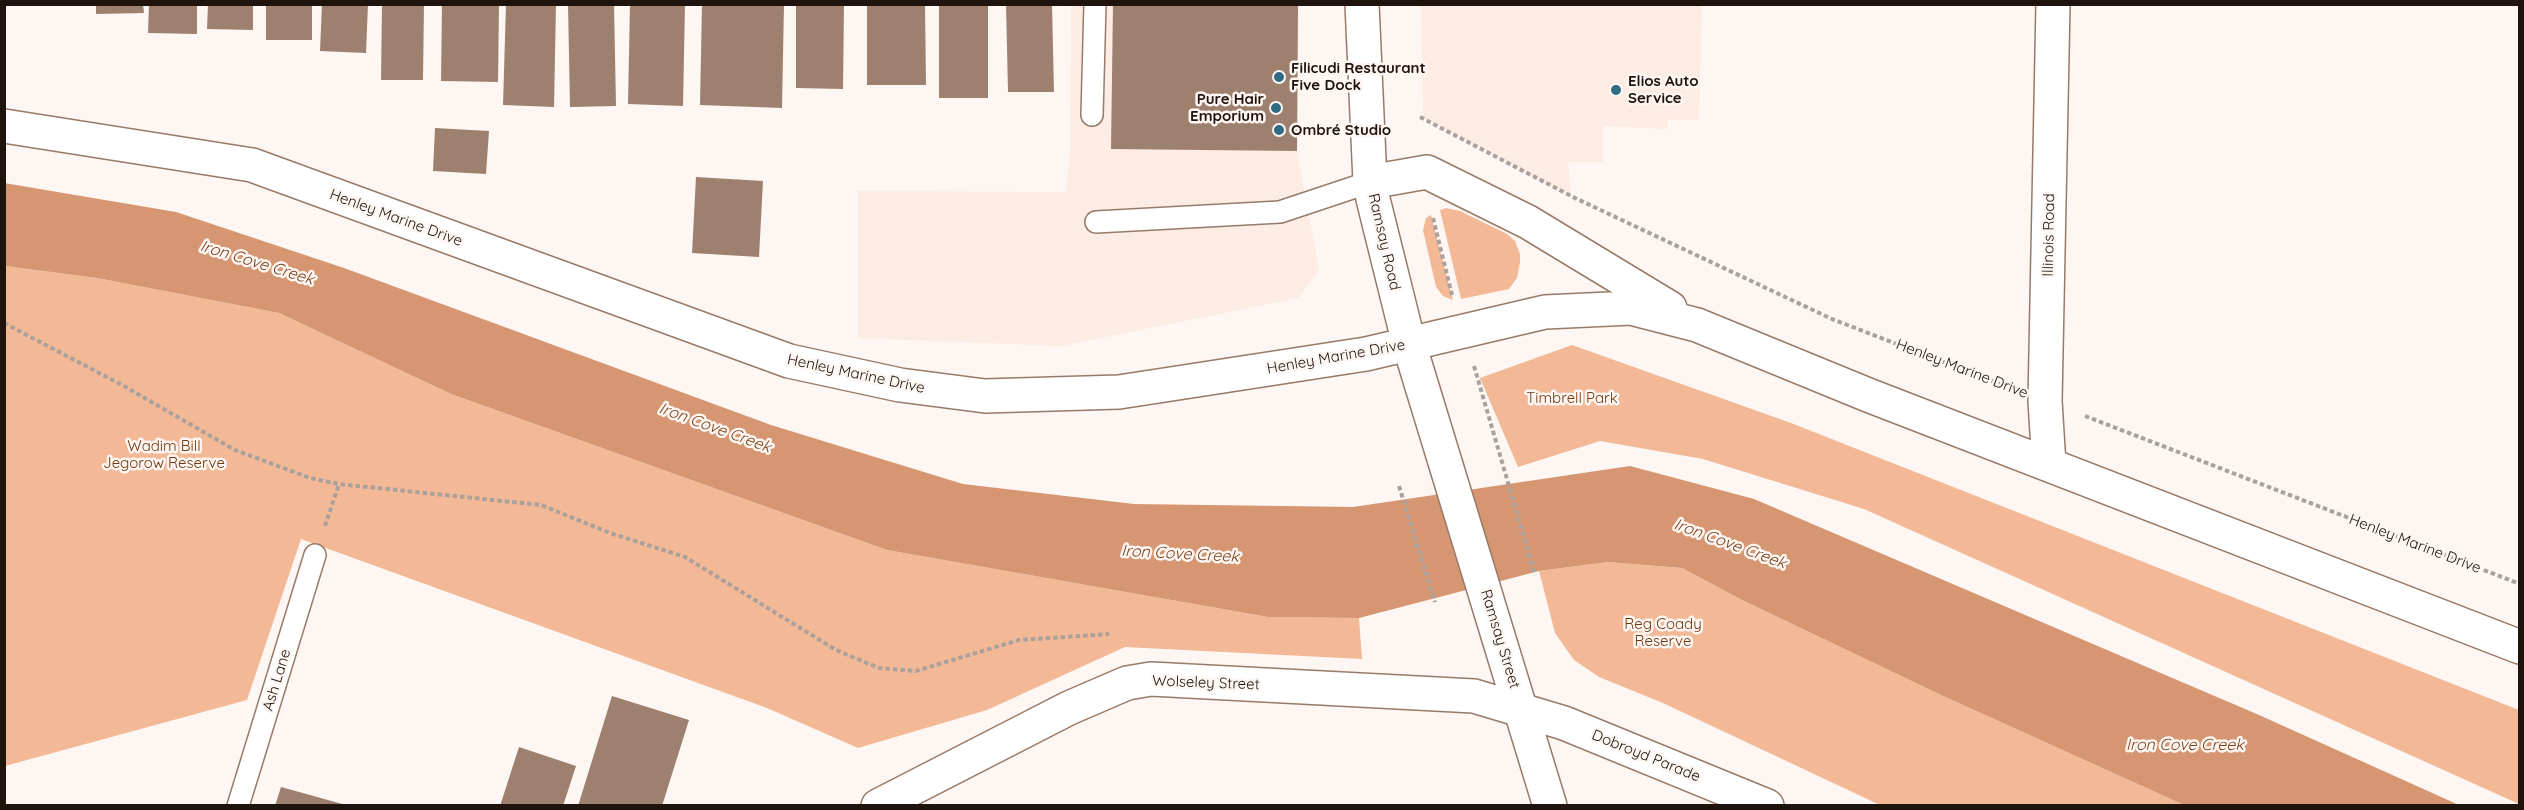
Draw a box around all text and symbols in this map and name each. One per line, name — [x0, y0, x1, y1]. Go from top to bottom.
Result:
place label: Filicudi Restaurant Five Dock — [1291, 59, 1426, 94]
marker: Filicudi Restaurant Five Dock — [1272, 70, 1286, 84]
place label: Elios Auto Service — [1628, 72, 1699, 107]
marker: Elios Auto Service — [1609, 83, 1623, 97]
place label: Pure Hair Emporium — [1190, 90, 1264, 125]
marker: Pure Hair Emporium — [1269, 101, 1283, 115]
place label: Ombré Studio — [1291, 121, 1391, 139]
marker: Ombré Studio — [1272, 123, 1286, 137]
street label: Henley Marine Drive — [327, 186, 465, 250]
street label: Ramsay Road — [1364, 192, 1404, 292]
street label: Illinois Road — [2039, 193, 2059, 277]
water label: Iron Cove Creek — [198, 237, 316, 289]
street label: Henley Marine Drive — [1893, 335, 2031, 403]
street label: Henley Marine Drive — [1265, 336, 1407, 378]
street label: Henley Marine Drive — [786, 351, 926, 397]
park label: Timbrell Park — [1526, 389, 1618, 407]
water label: Iron Cove Creek — [656, 399, 774, 457]
park label: Wadim Bill Jegorow Reserve — [103, 437, 225, 472]
street label: Henley Marine Drive — [2346, 510, 2484, 578]
water label: Iron Cove Creek — [1671, 515, 1789, 573]
water label: Iron Cove Creek — [1121, 541, 1239, 567]
street label: Ramsay Street — [1476, 587, 1524, 691]
park label: Reg Coady Reserve — [1624, 615, 1702, 650]
street label: Ash Lane — [259, 647, 295, 713]
street label: Wolseley Street — [1152, 672, 1260, 694]
street label: Dobroyd Parade — [1589, 726, 1703, 786]
water label: Iron Cove Creek — [2126, 735, 2244, 755]

